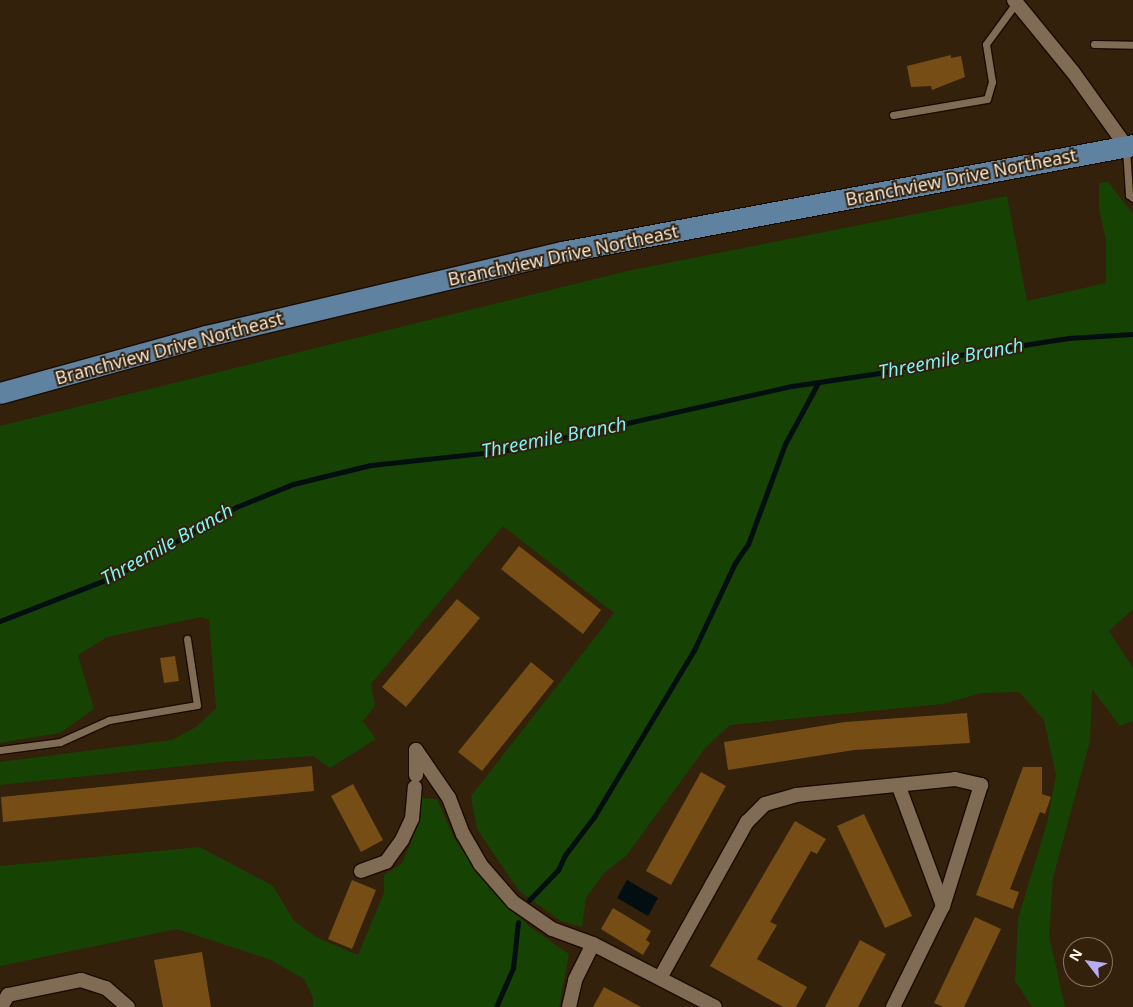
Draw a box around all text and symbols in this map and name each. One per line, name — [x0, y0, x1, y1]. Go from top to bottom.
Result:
street label: Branchview Drive Northeast — [844, 144, 1078, 210]
street label: Branchview Drive Northeast — [446, 220, 680, 290]
street label: Branchview Drive Northeast — [53, 307, 285, 389]
water label: Threemile Branch — [876, 334, 1026, 384]
water label: Threemile Branch — [479, 413, 629, 463]
water label: Threemile Branch — [97, 499, 237, 591]
north arrow — [1063, 937, 1113, 987]
text: N — [1064, 945, 1087, 964]

